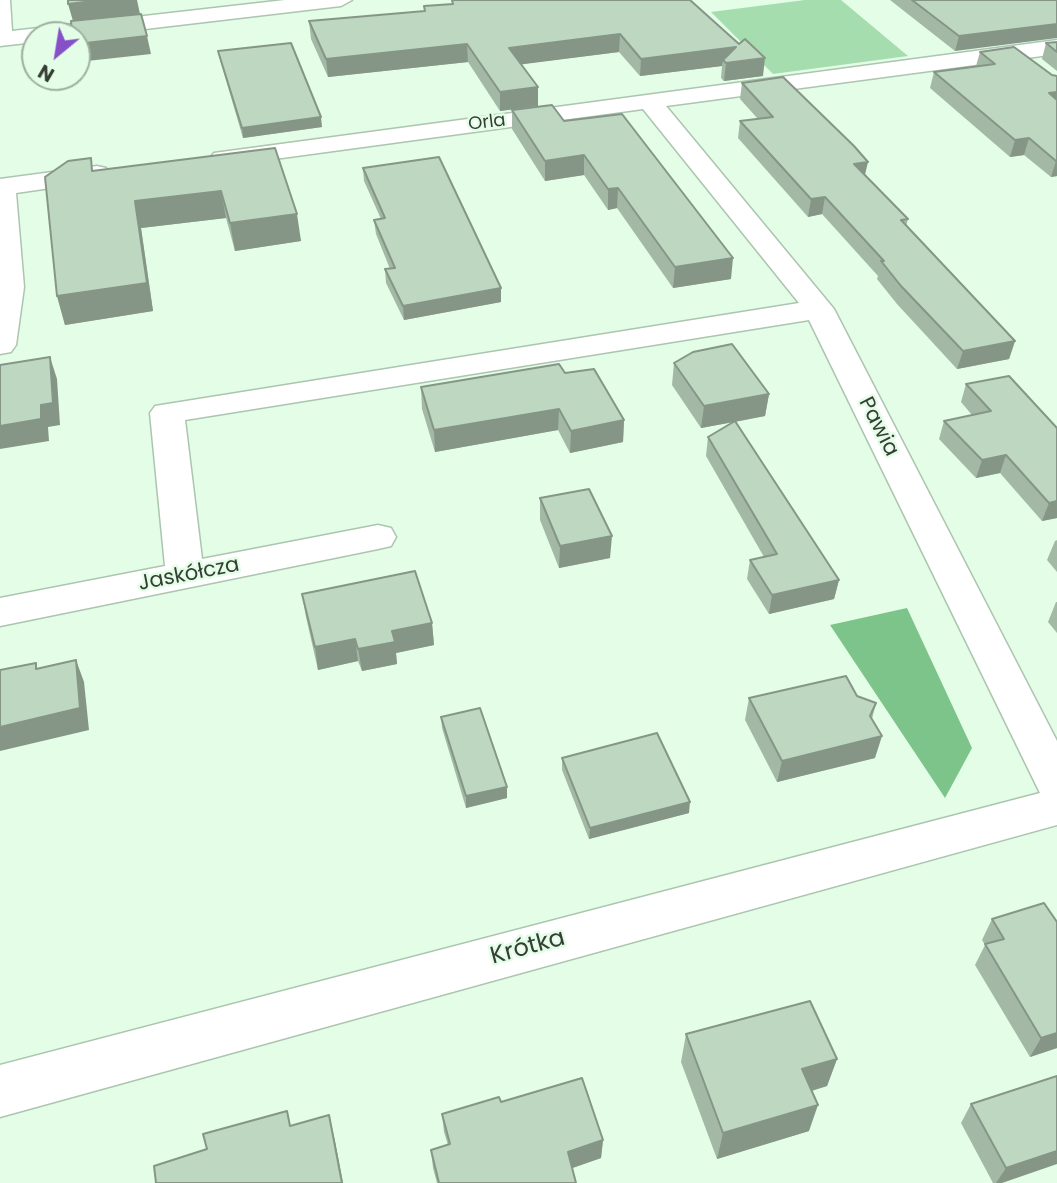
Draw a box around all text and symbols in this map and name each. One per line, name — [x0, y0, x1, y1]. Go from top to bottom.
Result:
north arrow — [21, 21, 91, 91]
text: N — [33, 58, 59, 88]
street label: Orla — [467, 110, 507, 136]
street label: Pawia — [852, 393, 904, 461]
street label: Jaskółcza — [136, 553, 242, 597]
street label: Krótka — [488, 924, 568, 972]

